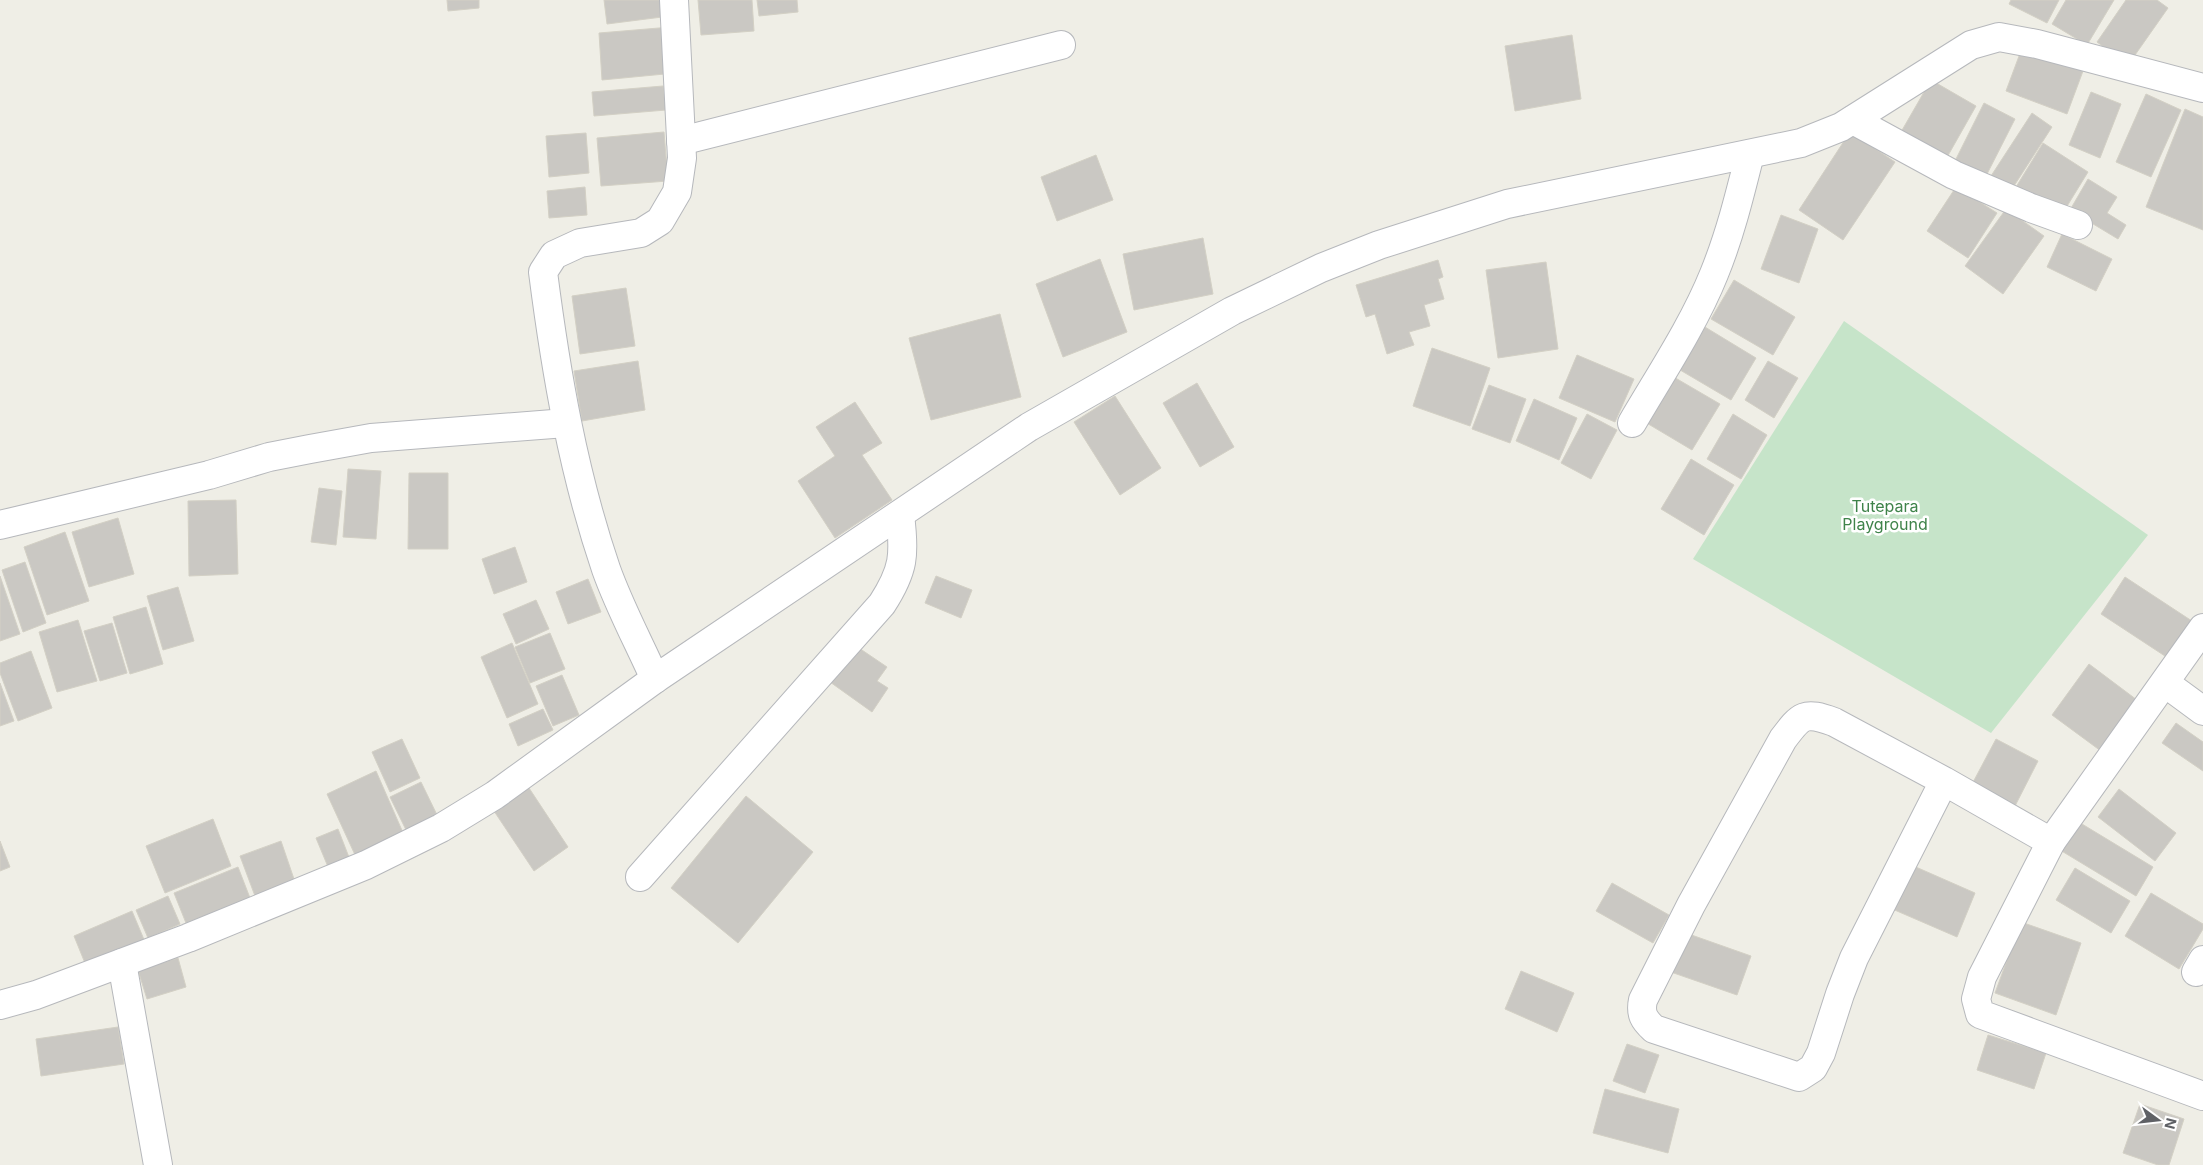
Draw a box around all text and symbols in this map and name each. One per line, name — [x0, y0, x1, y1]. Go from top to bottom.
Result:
park label: Tutepara Playground — [1842, 496, 1928, 534]
north arrow — [2133, 1095, 2183, 1145]
text: N — [2161, 1116, 2181, 1131]

